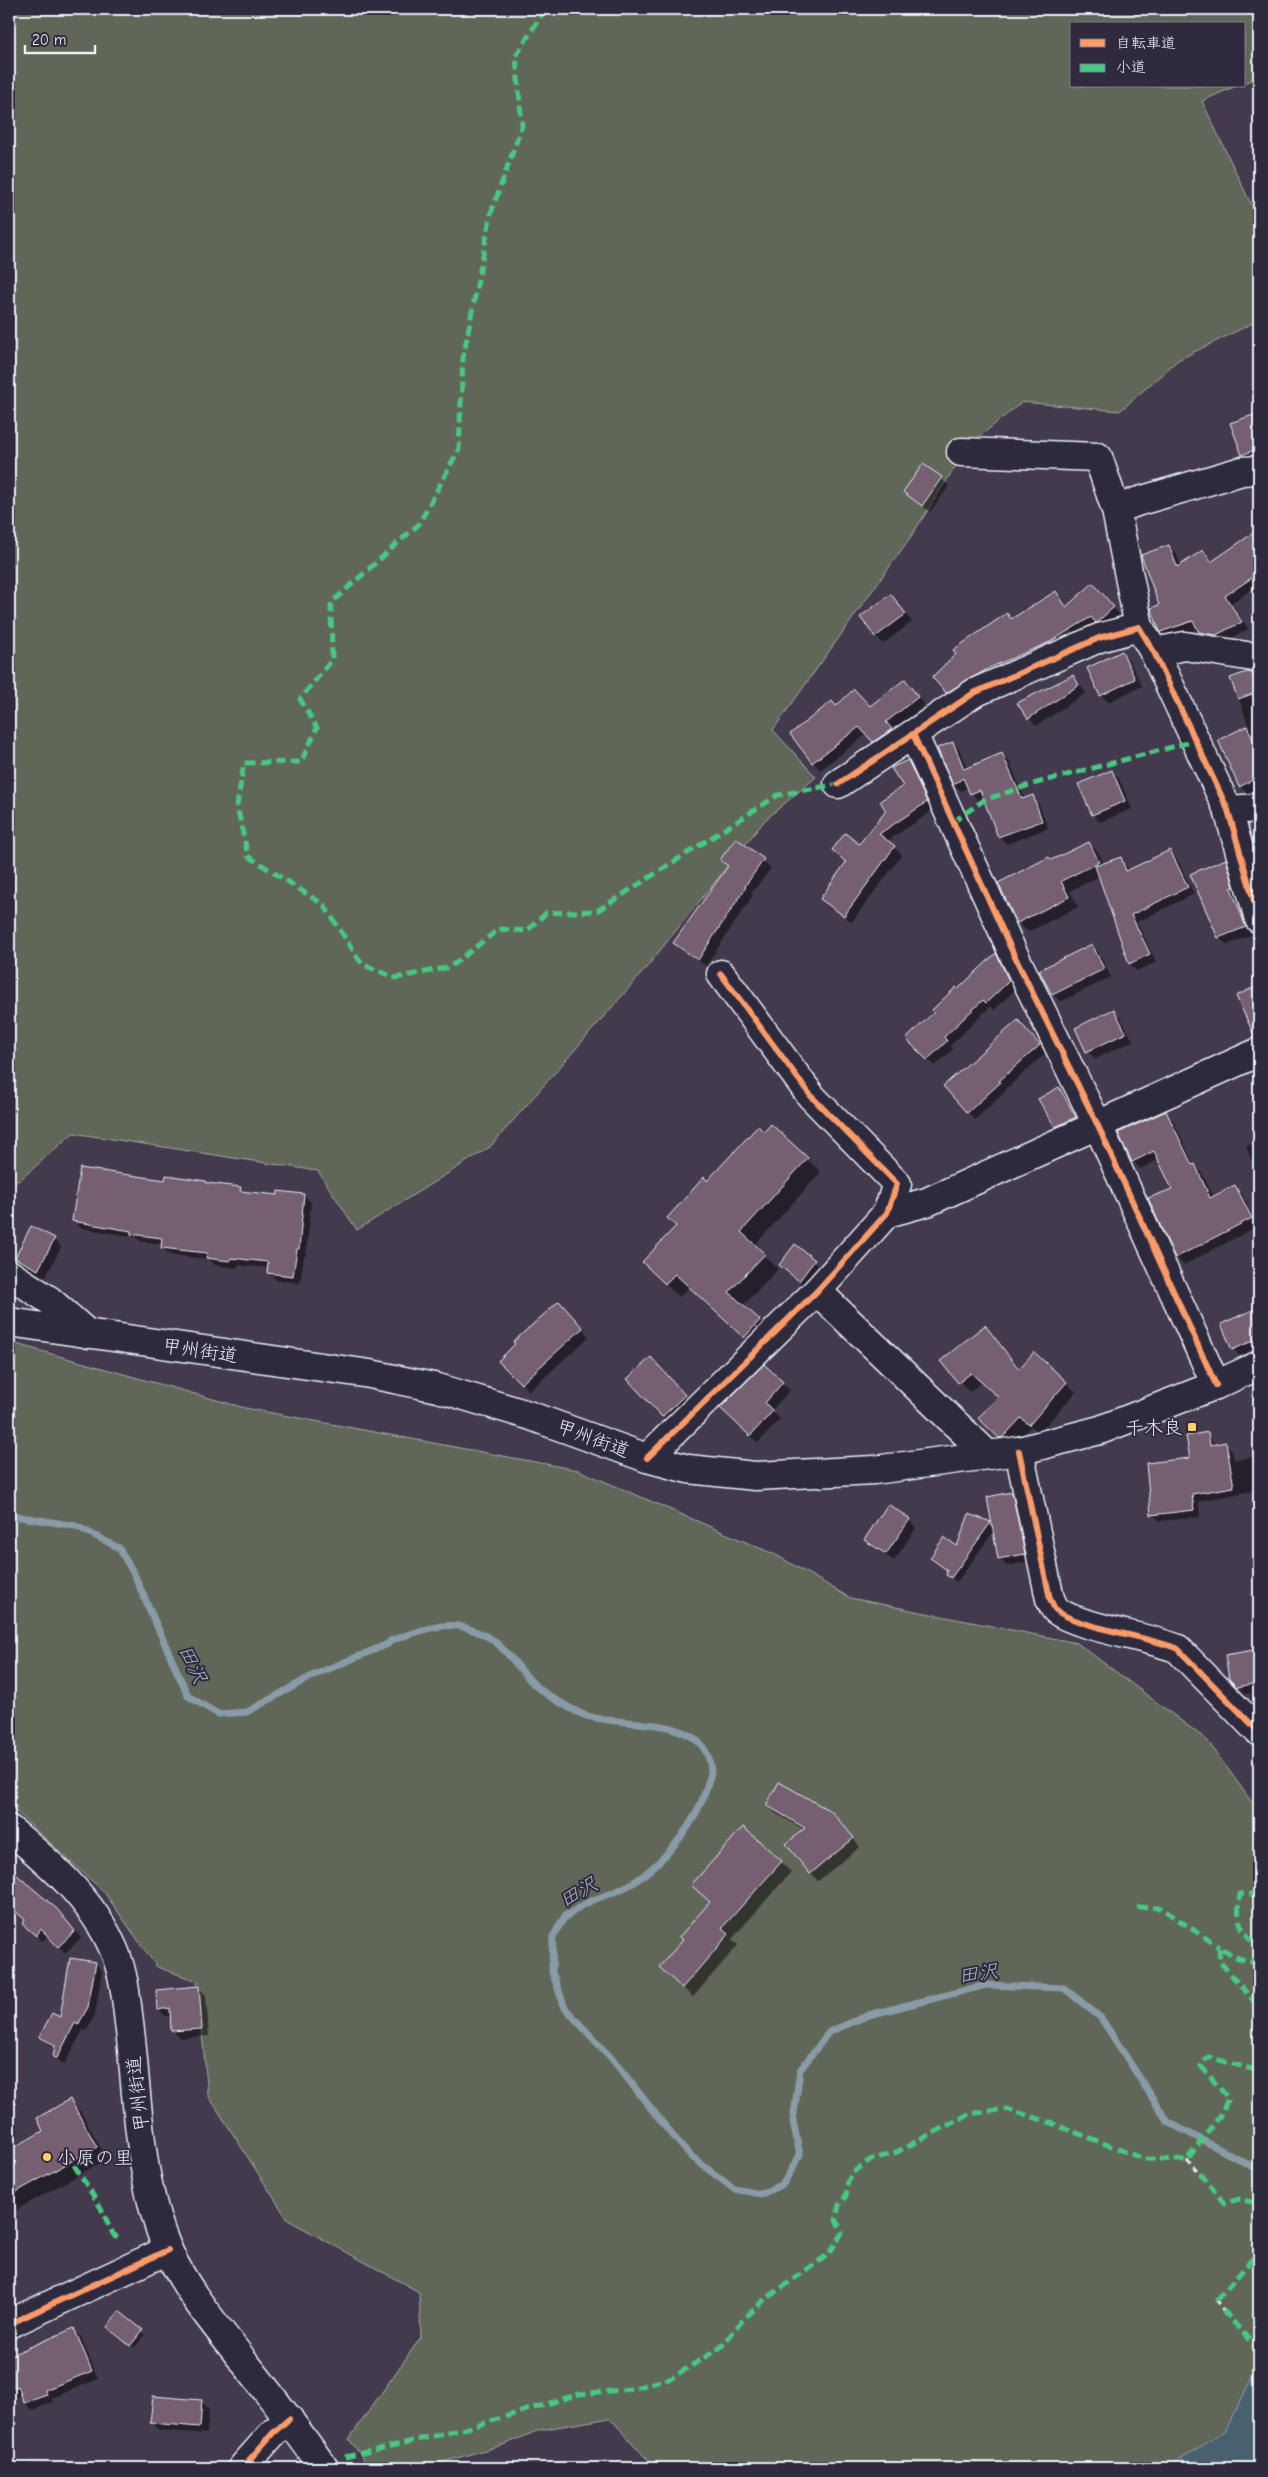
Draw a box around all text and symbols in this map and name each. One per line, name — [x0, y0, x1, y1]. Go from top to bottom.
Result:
scale bar — [25, 22, 95, 54]
legend — [1070, 22, 1246, 88]
text: 20 m — [32, 31, 66, 49]
text: 自転車道 — [1116, 34, 1176, 52]
text: 小道 — [1116, 58, 1146, 76]
street label: 甲州街道 — [161, 1335, 239, 1367]
street label: 甲州街道 — [553, 1416, 632, 1462]
place label: 千木良 — [1125, 1417, 1182, 1439]
marker: 千木良 — [1186, 1421, 1198, 1433]
water label: 田沢 — [173, 1641, 212, 1688]
water label: 田沢 — [555, 1872, 602, 1912]
water label: 田沢 — [957, 1959, 1000, 1988]
street label: 甲州街道 — [122, 2055, 154, 2133]
place label: 小原の里 — [57, 2147, 133, 2169]
marker: 小原の里 — [41, 2151, 53, 2163]

